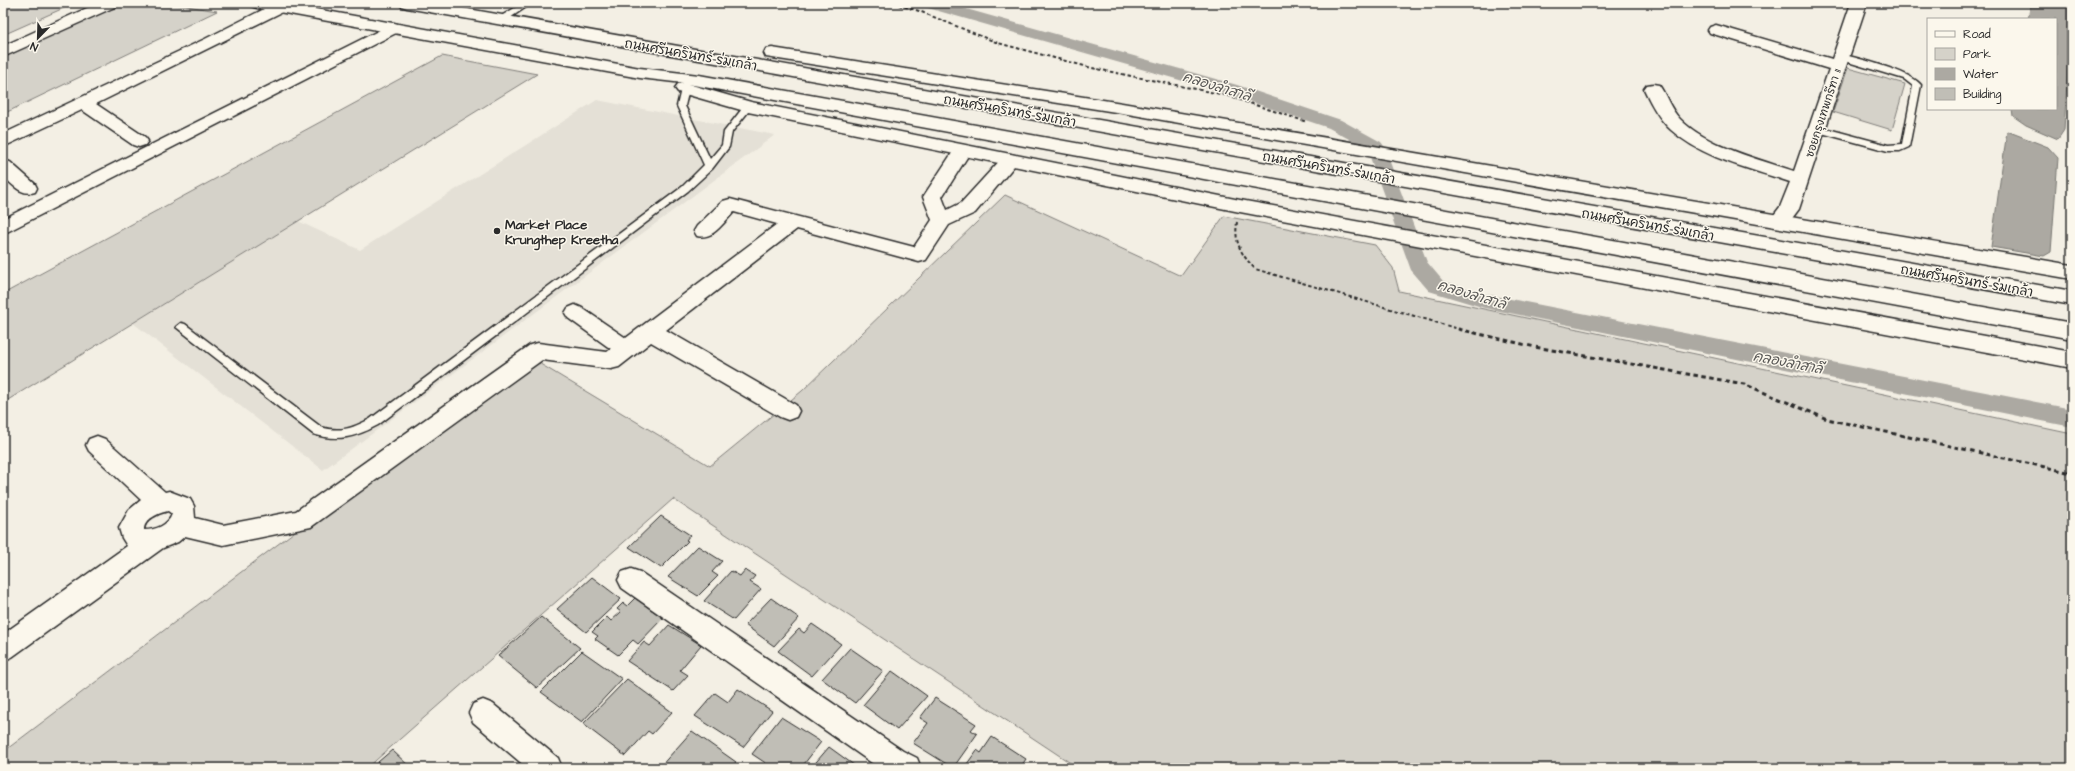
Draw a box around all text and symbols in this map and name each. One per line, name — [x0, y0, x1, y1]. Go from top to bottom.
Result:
north arrow — [18, 18, 58, 58]
legend — [1927, 18, 2057, 110]
text: Road — [1963, 26, 1991, 43]
street label: ถนนศรีนครินทร์-ร่มเกล้า — [623, 33, 759, 76]
text: N — [28, 38, 40, 55]
text: Park — [1963, 46, 1991, 63]
street label: ซอยกรุงเทพกรีฑา 11 — [1802, 66, 1846, 160]
text: Water — [1963, 66, 1999, 83]
water label: คลองลำสาลี — [1180, 67, 1256, 108]
text: Building — [1963, 86, 2001, 104]
street label: ถนนศรีนครินทร์-ร่มเกล้า — [942, 89, 1078, 132]
street label: ถนนศรีนครินทร์-ร่มเกล้า — [1261, 146, 1397, 189]
street label: ถนนศรีนครินทร์-ร่มเกล้า — [1580, 203, 1716, 246]
place label: Market Place Krungthep Kreetha — [505, 216, 619, 251]
marker: Market Place Krungthep Kreetha — [492, 226, 502, 236]
street label: ถนนศรีนครินทร์-ร่มเกล้า — [1899, 259, 2035, 302]
water label: คลองลำสาลี — [1435, 275, 1511, 316]
water label: คลองลำสาลี — [1751, 346, 1827, 380]

